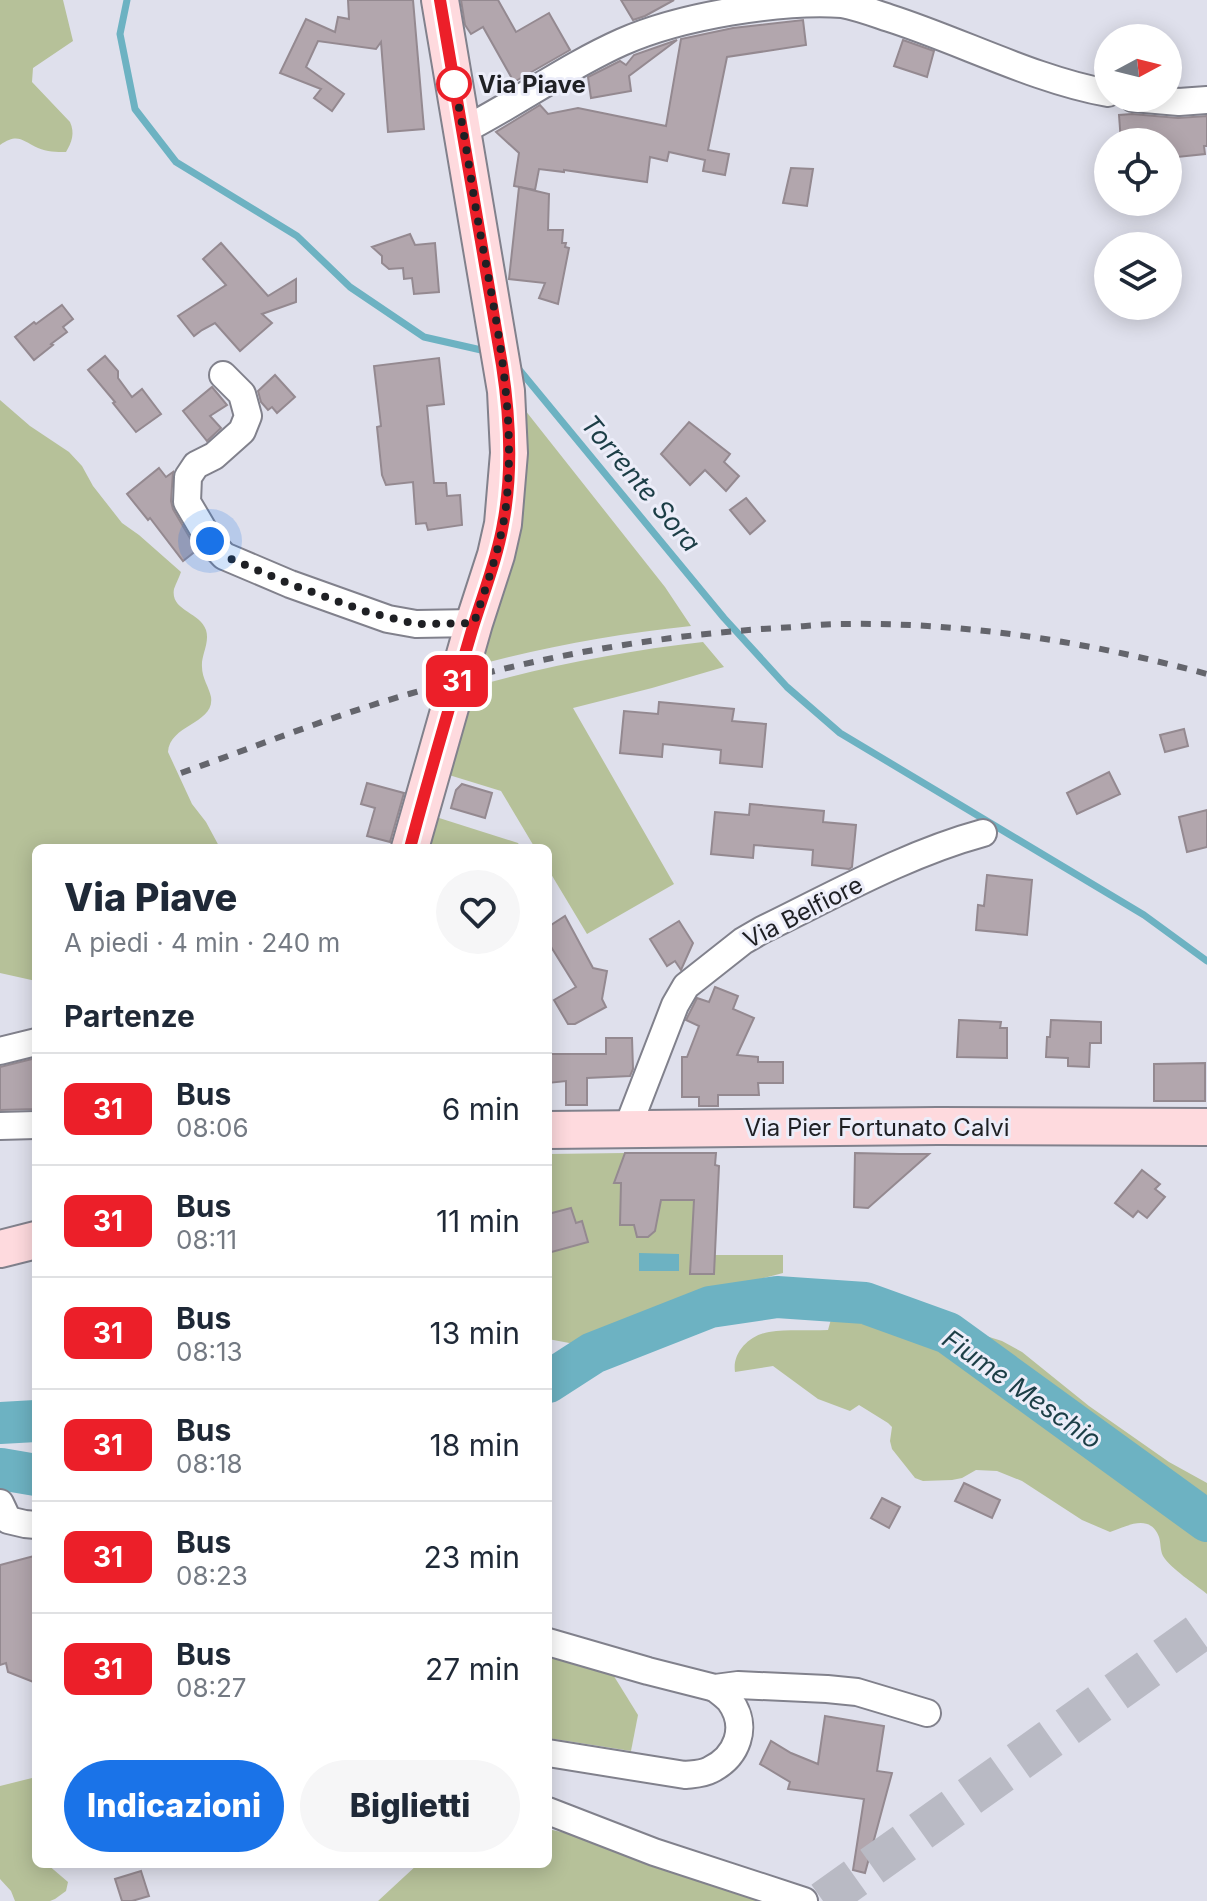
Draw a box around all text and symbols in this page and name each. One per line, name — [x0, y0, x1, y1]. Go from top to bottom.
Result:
north arrow — [1094, 24, 1182, 112]
map controls — [1094, 24, 1182, 320]
marker: Via Piave — [437, 67, 471, 101]
place label: Via Piave — [478, 70, 586, 99]
button: locate — [1094, 128, 1182, 216]
button: layers — [1094, 232, 1182, 320]
water label: Torrente Sora — [575, 409, 707, 558]
your location — [190, 521, 230, 561]
line badge: 31 — [421, 655, 493, 707]
text: 31 — [442, 664, 472, 698]
button: heart — [436, 870, 520, 954]
street label: Via Belfiore — [739, 870, 867, 954]
text: Via Piave — [64, 874, 237, 920]
text: A piedi · 4 min · 240 m — [64, 927, 340, 958]
text: Partenze — [64, 998, 195, 1034]
text: Bus — [176, 1076, 231, 1112]
text: 6 min — [442, 1091, 520, 1127]
text: 31 — [93, 1092, 123, 1126]
text: 08:06 — [176, 1112, 249, 1143]
street label: Via Pier Fortunato Calvi — [744, 1113, 1010, 1142]
text: Bus — [176, 1188, 231, 1224]
text: 11 min — [436, 1203, 520, 1239]
text: 31 — [93, 1204, 123, 1238]
text: 08:11 — [176, 1224, 237, 1255]
text: Bus — [176, 1300, 231, 1336]
text: 13 min — [430, 1315, 520, 1351]
text: 31 — [93, 1316, 123, 1350]
water label: Fiume Meschio — [937, 1323, 1107, 1455]
text: 08:13 — [176, 1336, 243, 1367]
text: Bus — [176, 1412, 231, 1448]
text: 18 min — [430, 1427, 520, 1463]
text: 31 — [93, 1428, 123, 1462]
text: 08:18 — [176, 1448, 243, 1479]
text: Bus — [176, 1524, 231, 1560]
text: 23 min — [423, 1539, 520, 1575]
text: 31 — [93, 1540, 123, 1574]
text: 08:23 — [176, 1560, 248, 1591]
text: Bus — [176, 1636, 231, 1672]
text: 27 min — [425, 1651, 520, 1687]
text: 31 — [93, 1652, 123, 1686]
text: 08:27 — [176, 1672, 247, 1703]
button: Indicazioni — [64, 1760, 284, 1852]
button: Biglietti — [300, 1760, 520, 1852]

